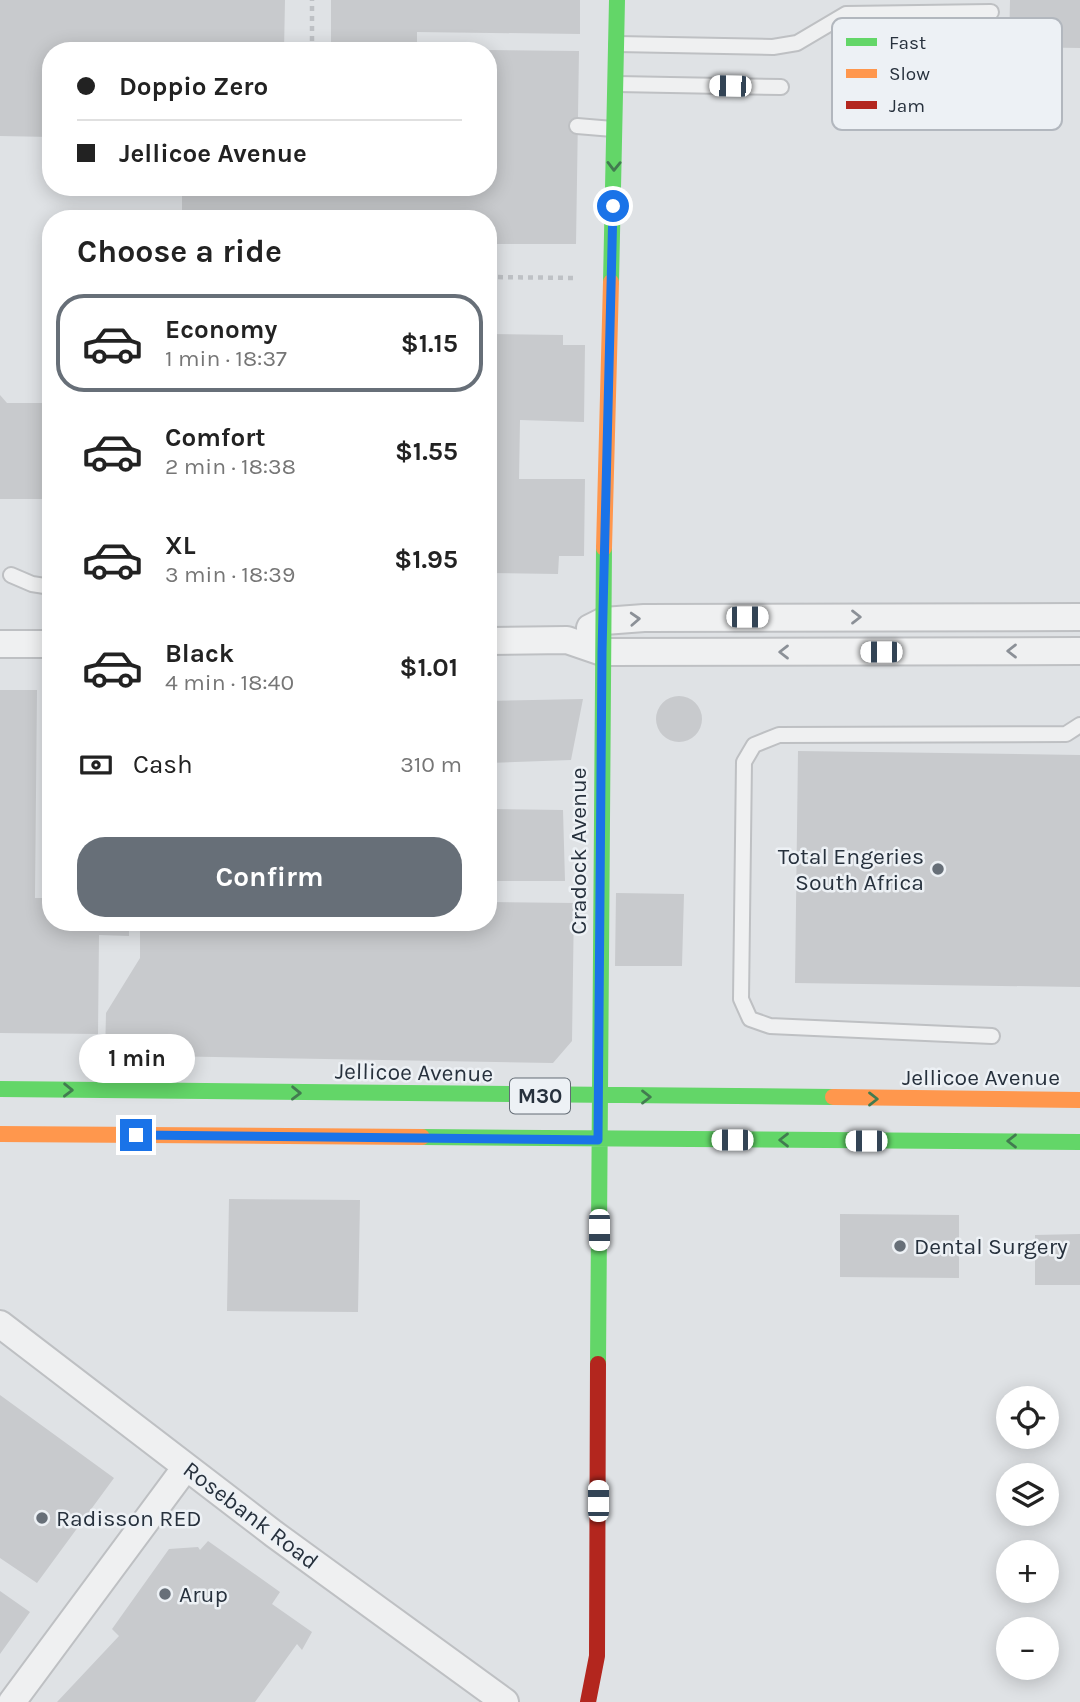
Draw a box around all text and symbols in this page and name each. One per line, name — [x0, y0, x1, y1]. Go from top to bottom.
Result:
legend — [832, 18, 1062, 130]
text: Fast — [889, 32, 926, 54]
text: Slow — [889, 63, 930, 85]
text: Doppio Zero — [119, 71, 268, 102]
car — [709, 75, 752, 97]
text: Jam — [889, 95, 925, 117]
text: Jellicoe Avenue — [119, 138, 307, 169]
one-way arrow — [606, 161, 621, 172]
route start — [597, 190, 629, 222]
text: Choose a ride — [77, 233, 282, 270]
icon: car — [81, 312, 144, 375]
text: Economy — [165, 314, 277, 345]
text: $1.15 — [401, 328, 458, 359]
text: 1 min · 18:37 — [165, 345, 287, 372]
icon: car — [81, 420, 144, 483]
text: Comfort — [165, 422, 266, 453]
text: $1.55 — [395, 436, 458, 467]
text: 2 min · 18:38 — [165, 453, 296, 480]
icon: car — [81, 528, 144, 591]
text: XL — [165, 530, 196, 561]
text: $1.95 — [394, 544, 458, 575]
text: 3 min · 18:39 — [165, 561, 295, 588]
car — [727, 607, 769, 628]
one-way arrow — [851, 609, 862, 624]
one-way arrow — [629, 612, 640, 627]
icon: car — [81, 636, 144, 699]
text: Black — [165, 638, 234, 669]
car — [861, 642, 903, 663]
one-way arrow — [1006, 643, 1017, 659]
one-way arrow — [779, 644, 789, 660]
text: $1.01 — [400, 652, 458, 683]
text: 4 min · 18:40 — [165, 669, 294, 696]
icon: cash — [77, 746, 115, 784]
text: Cash — [133, 749, 193, 780]
text: 310 m — [400, 751, 462, 778]
street label: Cradock Avenue — [565, 767, 592, 935]
button: Confirm — [77, 837, 462, 917]
place label: Total Engeries South Africa — [778, 843, 924, 896]
marker: Total Engeries South Africa — [930, 861, 946, 877]
callout: 1 min — [78, 1034, 194, 1082]
text: 1 min — [108, 1045, 166, 1072]
street label: Jellicoe Avenue — [335, 1058, 493, 1087]
street label: Jellicoe Avenue — [902, 1064, 1060, 1091]
road number: M30 — [510, 1078, 570, 1114]
one-way arrow — [63, 1082, 74, 1098]
one-way arrow — [291, 1085, 301, 1101]
one-way arrow — [641, 1089, 651, 1105]
one-way arrow — [868, 1091, 879, 1107]
route end — [120, 1119, 152, 1151]
car — [712, 1130, 754, 1151]
car — [846, 1131, 888, 1152]
one-way arrow — [779, 1132, 789, 1148]
one-way arrow — [1006, 1133, 1017, 1149]
car — [589, 1209, 610, 1251]
place label: Dental Surgery — [914, 1233, 1068, 1260]
marker: Dental Surgery — [892, 1238, 908, 1254]
map controls — [996, 1386, 1059, 1680]
button: locate — [996, 1386, 1059, 1449]
street label: Rosebank Road — [178, 1456, 324, 1575]
button: layers — [996, 1463, 1059, 1526]
car — [588, 1480, 609, 1522]
place label: Radisson RED — [56, 1505, 202, 1532]
marker: Radisson RED — [34, 1510, 50, 1526]
button: + — [996, 1540, 1059, 1603]
place label: Arup — [179, 1581, 228, 1608]
marker: Arup — [157, 1586, 173, 1602]
button: − — [996, 1617, 1059, 1680]

